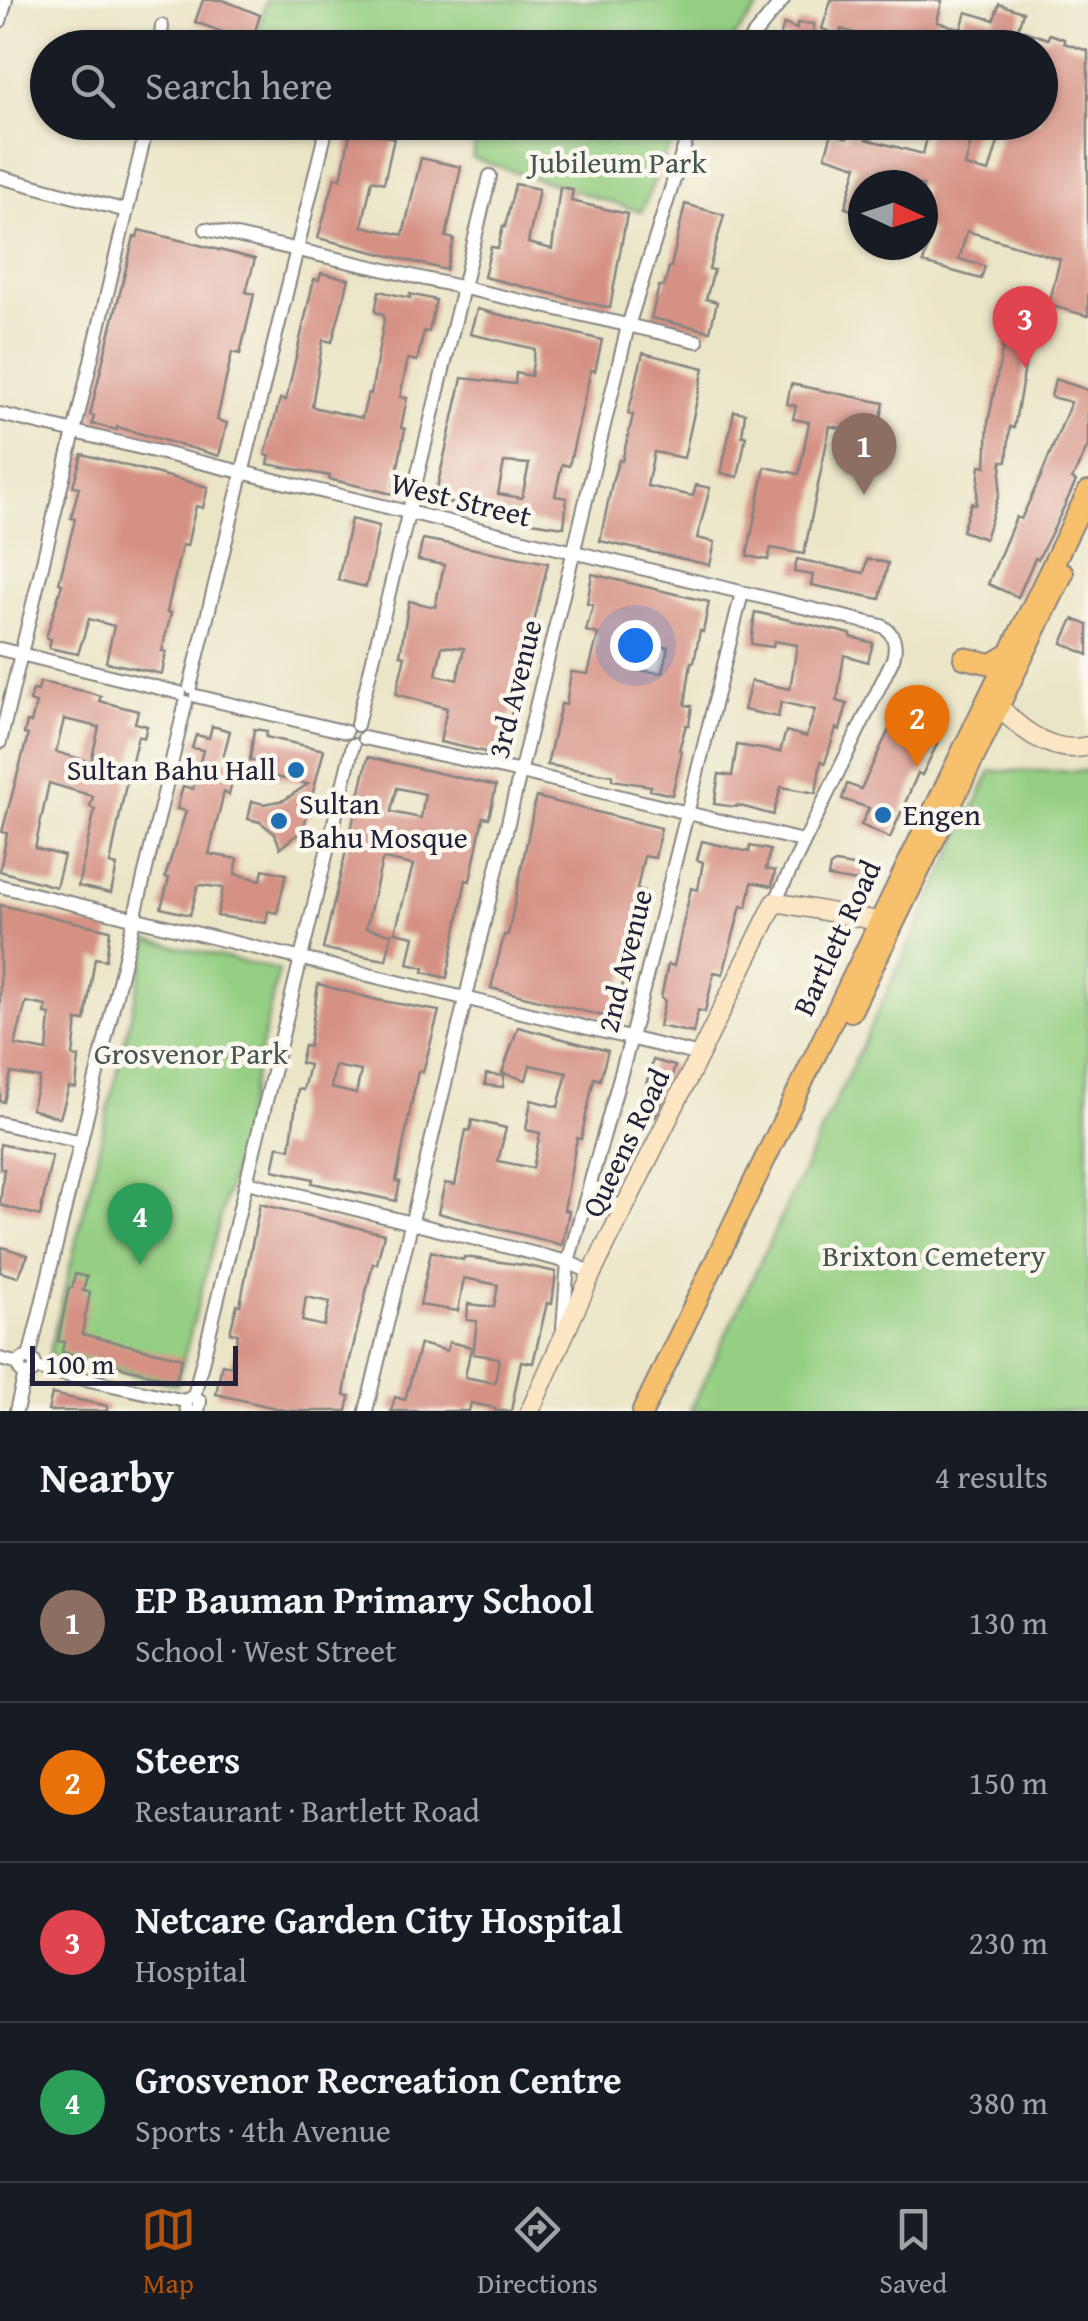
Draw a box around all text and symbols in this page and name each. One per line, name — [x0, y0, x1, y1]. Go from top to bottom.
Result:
search box — [30, 30, 1058, 140]
text: Search here — [145, 57, 333, 113]
icon: search — [65, 58, 120, 113]
park label: Jubileum Park — [525, 140, 707, 184]
north arrow — [848, 170, 938, 260]
pin: 3 — [992, 286, 1058, 368]
pin: 1 — [832, 412, 896, 495]
street label: West Street — [386, 460, 537, 538]
street label: 3rd Avenue — [476, 615, 552, 763]
your location — [610, 620, 661, 671]
pin: 2 — [884, 684, 950, 767]
place label: Sultan Bahu Hall — [67, 747, 276, 791]
marker: Sultan Bahu Hall — [285, 759, 307, 781]
place label: Sultan Bahu Mosque — [299, 781, 468, 859]
place label: Engen — [903, 792, 981, 836]
marker: Engen — [872, 804, 894, 826]
marker: Sultan Bahu Mosque — [268, 810, 290, 832]
street label: Bartlett Road — [781, 853, 891, 1023]
street label: 2nd Avenue — [585, 885, 663, 1037]
park label: Grosvenor Park — [94, 1031, 289, 1075]
street label: Queens Road — [570, 1061, 680, 1224]
pin: 4 — [108, 1182, 172, 1265]
park label: Brixton Cemetery — [822, 1233, 1046, 1277]
scale bar — [30, 1341, 238, 1386]
text: 100 m — [45, 1343, 114, 1384]
text: Nearby — [40, 1446, 174, 1507]
text: 4 results — [935, 1453, 1048, 1500]
text: EP Bauman Primary School — [135, 1571, 594, 1627]
text: 1 — [64, 1599, 81, 1646]
text: 130 m — [969, 1599, 1048, 1646]
text: School · West Street — [135, 1627, 396, 1674]
text: Steers — [135, 1731, 240, 1787]
text: 2 — [64, 1759, 81, 1806]
text: 150 m — [969, 1759, 1048, 1806]
text: Restaurant · Bartlett Road — [135, 1787, 480, 1834]
text: Netcare Garden City Hospital — [135, 1891, 623, 1947]
text: 3 — [64, 1919, 81, 1966]
text: 230 m — [969, 1919, 1048, 1966]
text: Hospital — [135, 1947, 247, 1994]
text: Grosvenor Recreation Centre — [135, 2051, 622, 2107]
text: 4 — [64, 2079, 81, 2126]
text: 380 m — [969, 2079, 1048, 2126]
text: Sports · 4th Avenue — [135, 2107, 391, 2154]
tab: Map — [141, 2202, 196, 2303]
tab: Directions — [477, 2202, 598, 2303]
tab: Saved — [879, 2202, 947, 2303]

